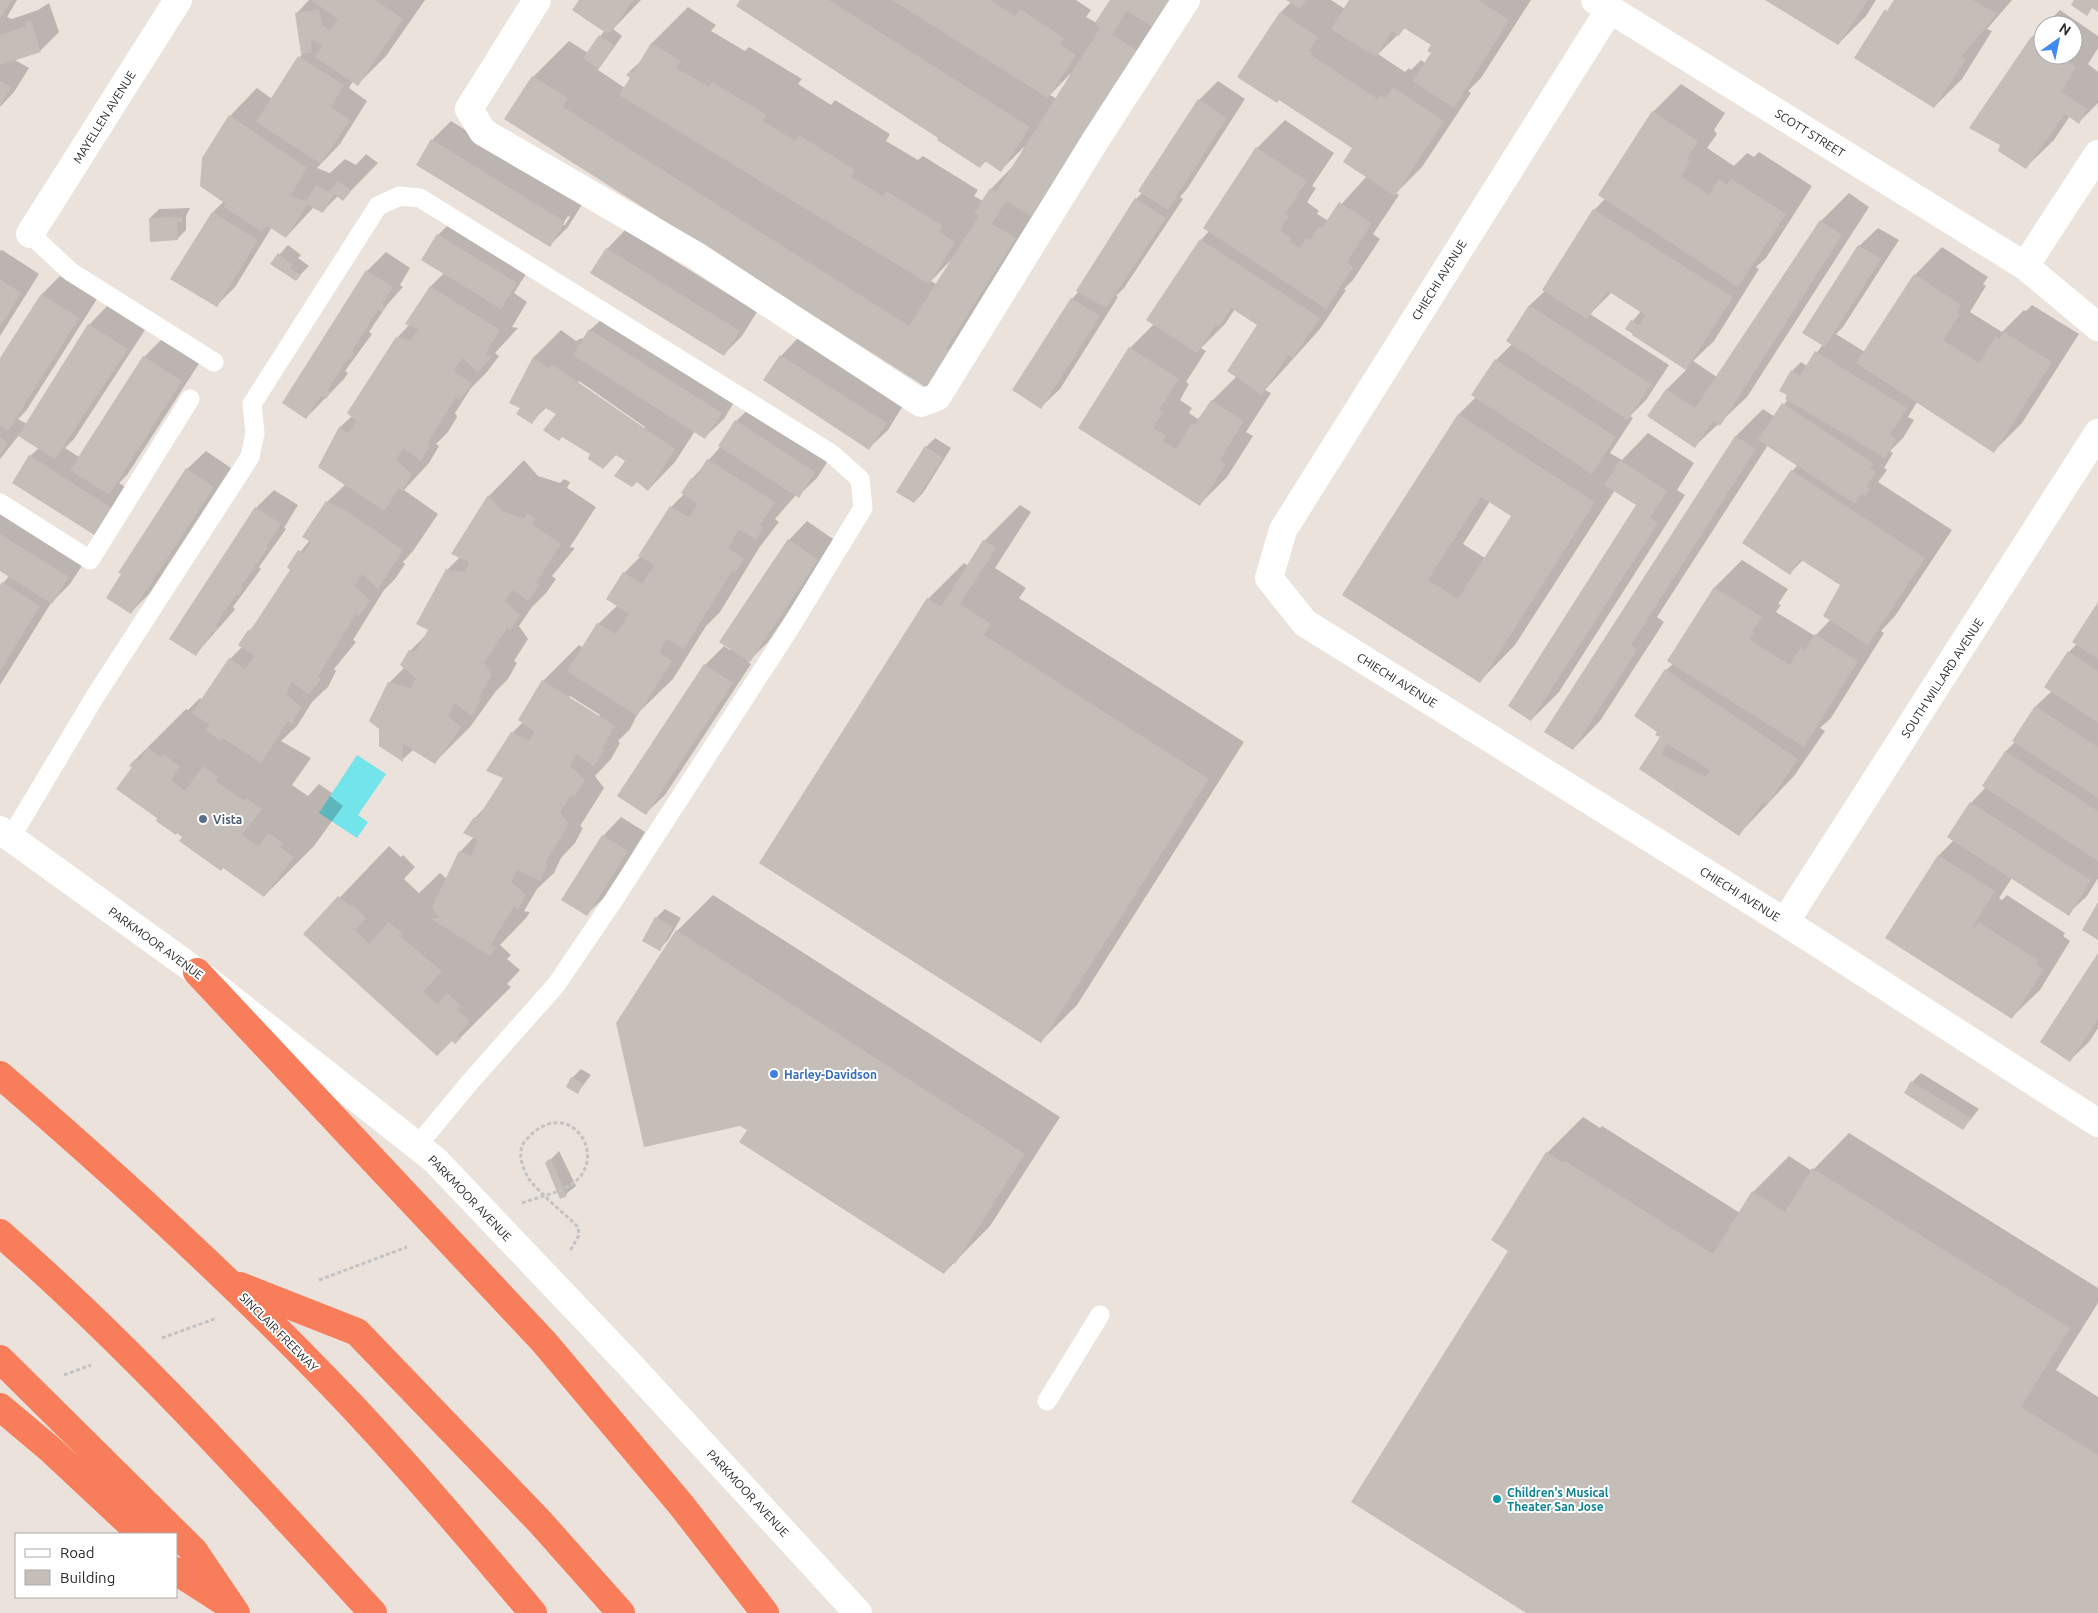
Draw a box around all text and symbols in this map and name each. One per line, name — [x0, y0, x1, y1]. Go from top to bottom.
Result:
north arrow — [2033, 15, 2083, 65]
text: N — [2056, 20, 2074, 39]
street label: MAYELLEN AVENUE — [70, 68, 138, 166]
street label: SCOTT STREET — [1773, 106, 1847, 160]
street label: CHIECHI AVENUE — [1409, 237, 1469, 322]
street label: SOUTH WILLARD AVENUE — [1898, 616, 1986, 740]
street label: CHIECHI AVENUE — [1355, 650, 1440, 710]
marker: Vista — [197, 813, 209, 825]
place label: Vista — [213, 813, 242, 826]
street label: CHIECHI AVENUE — [1698, 864, 1783, 924]
street label: PARKMOOR AVENUE — [106, 904, 206, 982]
marker: Harley-Davidson — [768, 1068, 780, 1080]
place label: Harley-Davidson — [784, 1068, 877, 1081]
street label: PARKMOOR AVENUE — [426, 1153, 514, 1244]
street label: SINCLAIR FREEWAY — [237, 1290, 321, 1374]
street label: PARKMOOR AVENUE — [705, 1447, 792, 1539]
place label: Children's Musical Theater San Jose — [1507, 1486, 1609, 1513]
marker: Children's Musical Theater San Jose — [1491, 1493, 1503, 1505]
legend — [15, 1533, 178, 1598]
text: Road — [60, 1544, 95, 1561]
text: Building — [60, 1569, 115, 1586]

